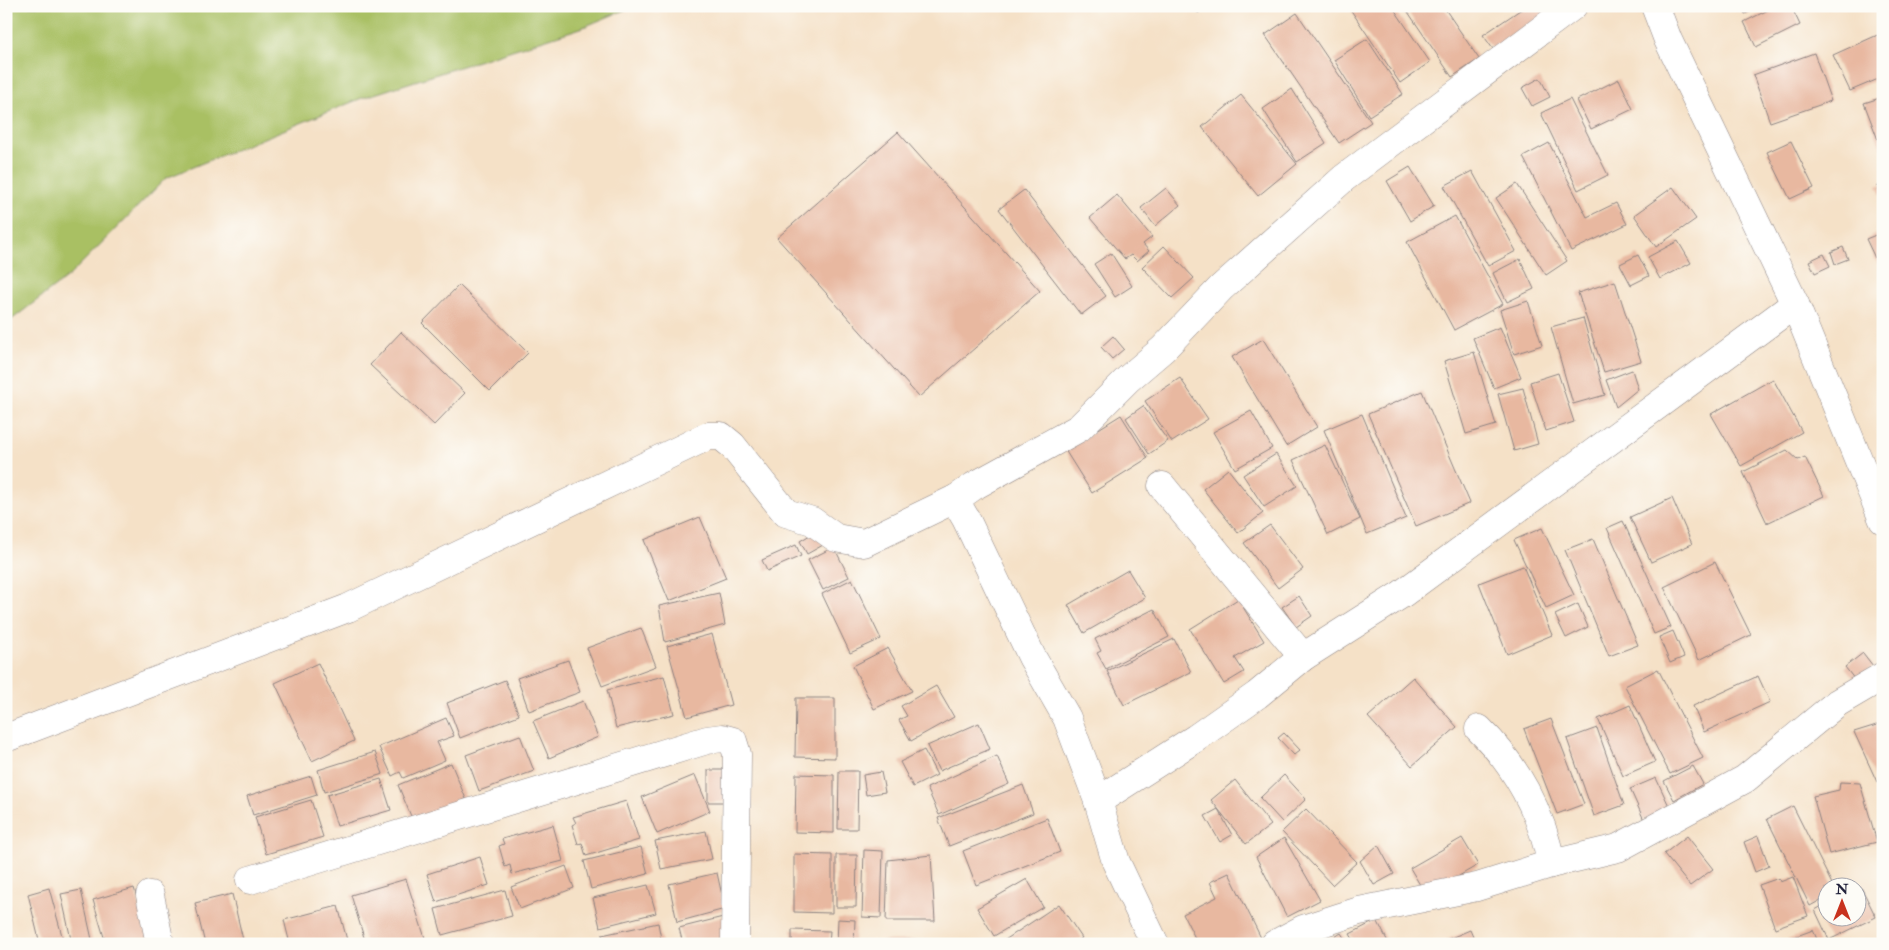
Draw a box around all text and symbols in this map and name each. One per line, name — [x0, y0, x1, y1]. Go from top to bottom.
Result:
north arrow — [1816, 878, 1866, 928]
text: N — [1835, 881, 1849, 898]

